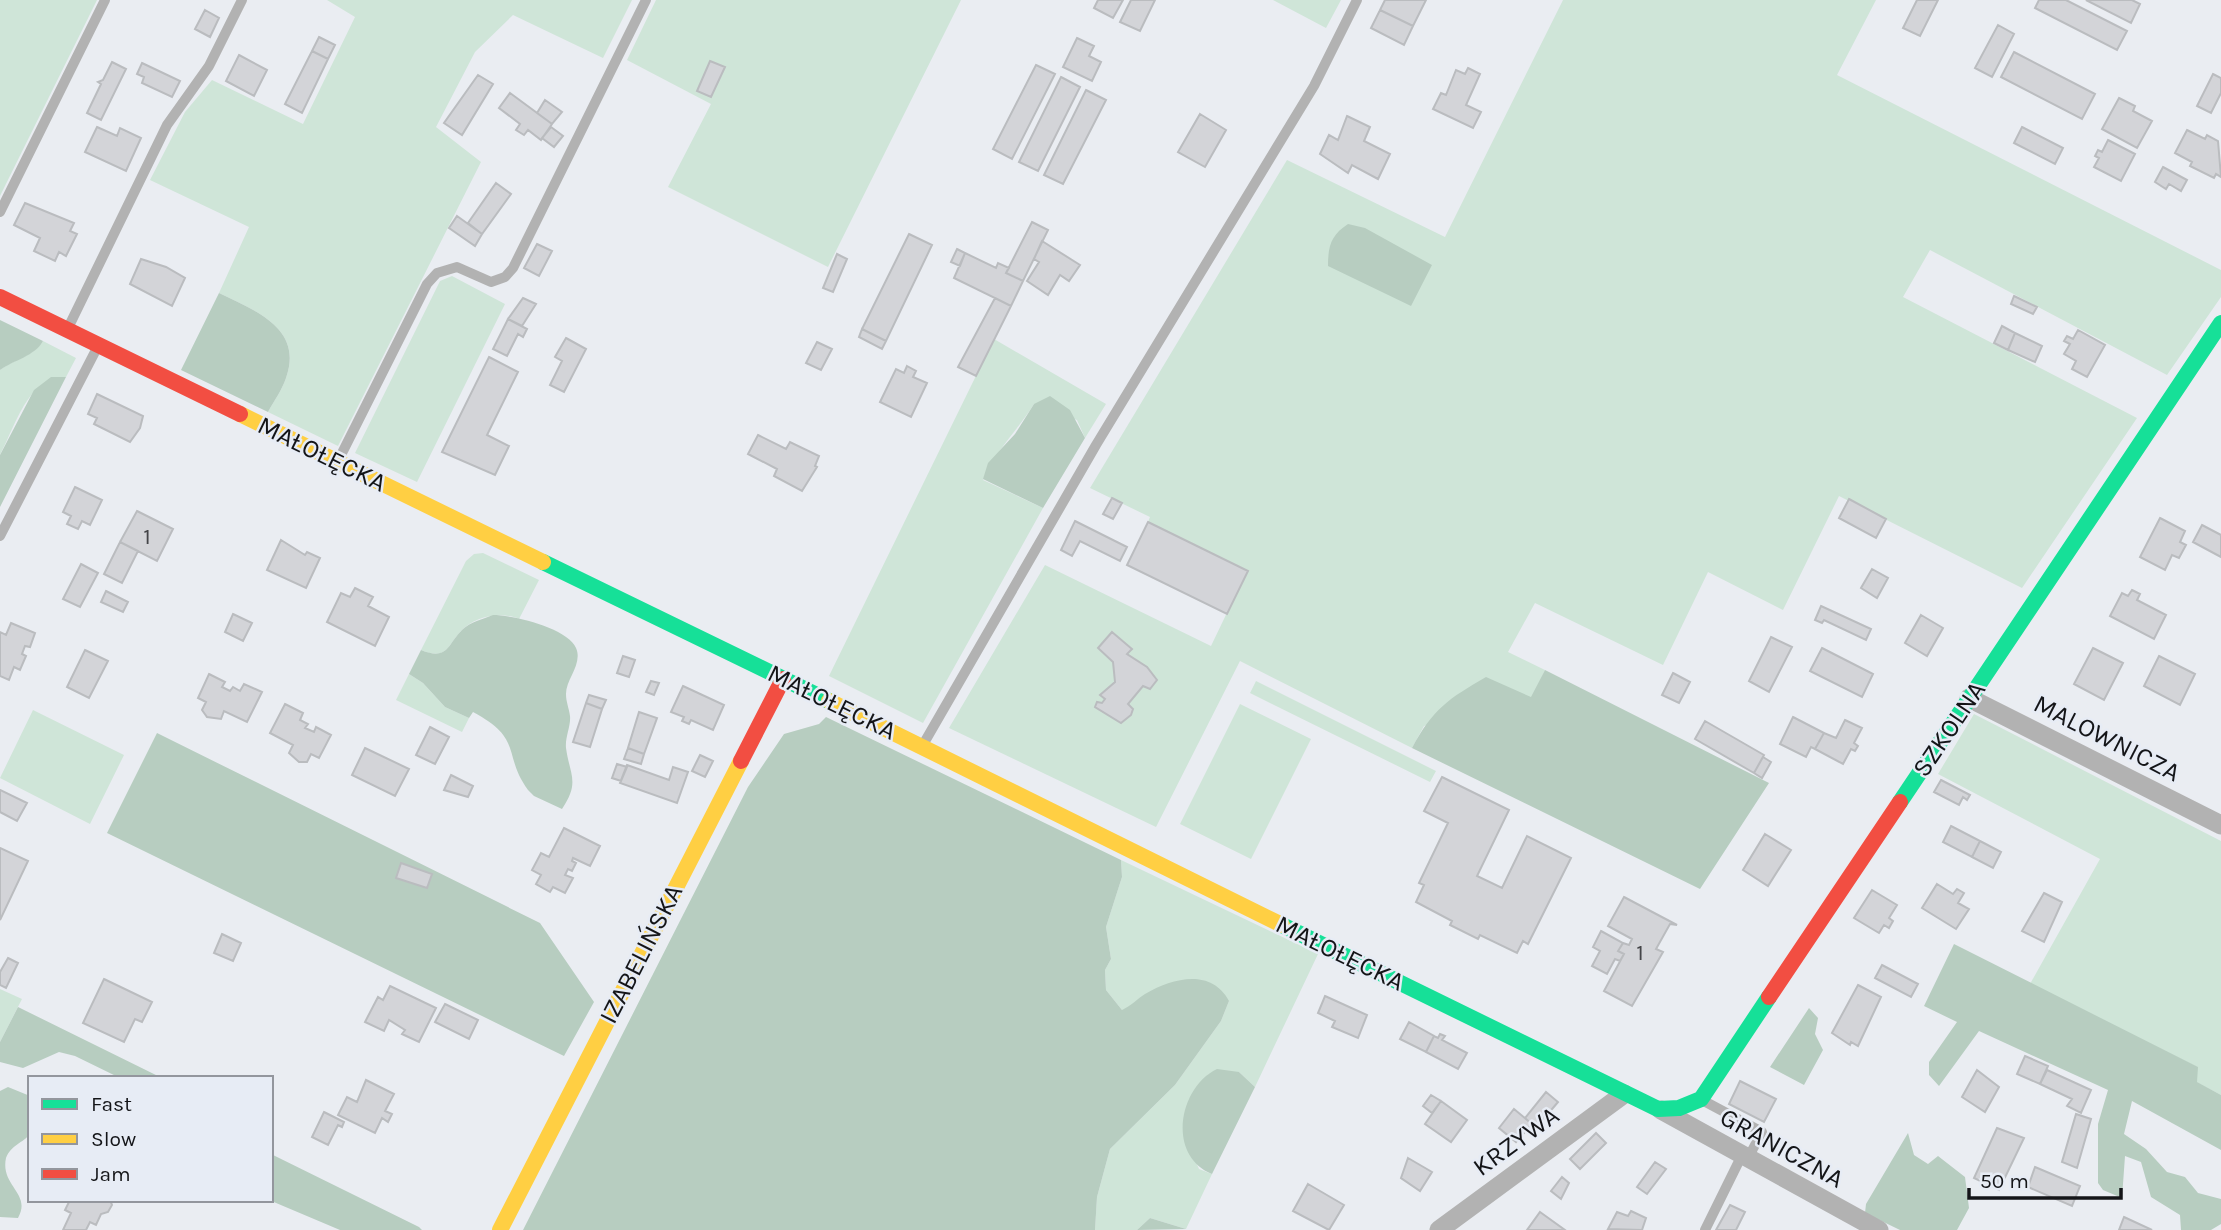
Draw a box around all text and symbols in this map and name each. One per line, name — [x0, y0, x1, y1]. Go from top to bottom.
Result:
street label: MAŁOŁĘCKA — [253, 410, 391, 498]
house number: 1 — [143, 523, 151, 550]
street label: MAŁOŁĘCKA — [763, 658, 901, 746]
street label: SZKOLNA — [1906, 675, 1992, 783]
street label: MALOWNICZA — [2028, 688, 2186, 788]
street label: IZABELIŃSKA — [592, 879, 689, 1029]
street label: MAŁOŁĘCKA — [1271, 909, 1409, 997]
house number: 1 — [1636, 939, 1644, 966]
legend — [28, 1076, 273, 1202]
text: Fast — [91, 1092, 132, 1116]
street label: KRZYWA — [1467, 1099, 1565, 1183]
street label: GRANICZNA — [1715, 1101, 1849, 1195]
text: Slow — [91, 1127, 136, 1151]
scale bar — [1969, 1156, 2121, 1200]
text: Jam — [91, 1162, 131, 1186]
text: 50 m — [1980, 1169, 2029, 1193]

